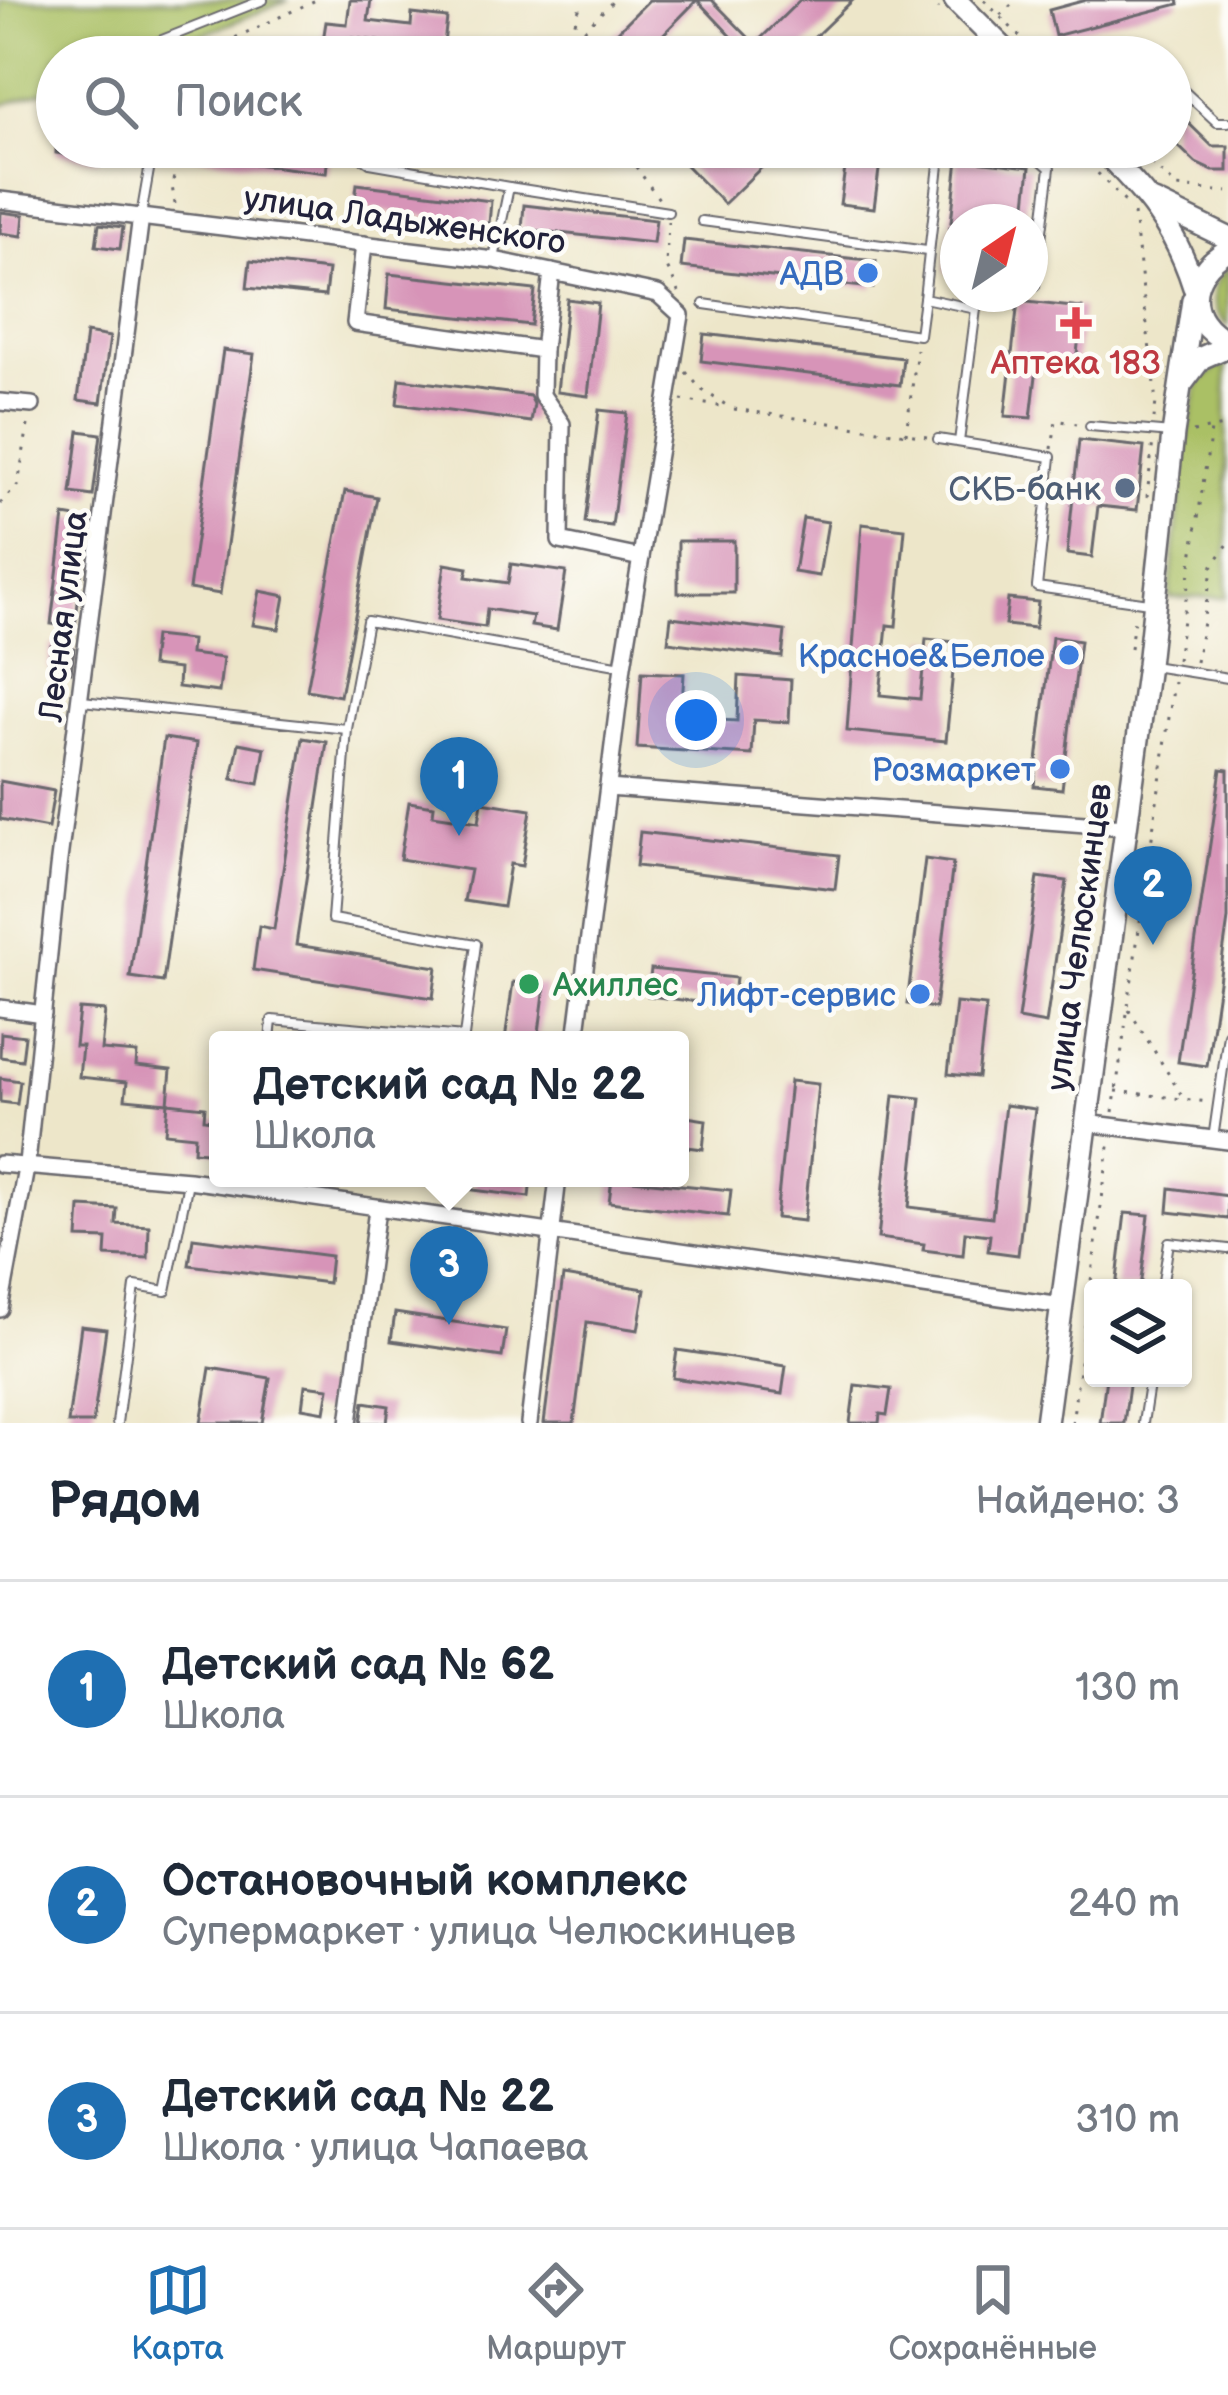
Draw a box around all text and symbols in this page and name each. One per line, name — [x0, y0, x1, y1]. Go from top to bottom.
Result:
search box — [36, 36, 1192, 168]
icon: search — [78, 69, 144, 135]
text: Поиск — [174, 75, 302, 130]
street label: улица Ладыженского — [241, 179, 568, 263]
north arrow — [940, 204, 1048, 312]
place label: АДВ — [779, 255, 844, 295]
marker: АДВ — [855, 260, 881, 286]
marker: Аптека 183 — [1063, 310, 1089, 336]
place label: Аптека 183 — [990, 344, 1161, 384]
place label: СКБ-банк — [949, 470, 1101, 510]
marker: СКБ-банк — [1112, 475, 1138, 501]
street label: Лесная улица — [31, 508, 97, 725]
place label: Красное&Белое — [798, 637, 1045, 677]
marker: Красное&Белое — [1056, 642, 1082, 668]
your location — [666, 690, 726, 750]
pin: 1 — [420, 737, 498, 836]
place label: Розмаркет — [871, 751, 1037, 791]
marker: Розмаркет — [1047, 756, 1073, 782]
street label: улица Челюскинцев — [1039, 781, 1121, 1093]
pin: 2 — [1114, 846, 1192, 945]
place label: Ахиллес — [552, 966, 678, 1006]
marker: Ахиллес — [516, 971, 542, 997]
place label: Лифт-сервис — [696, 976, 896, 1016]
marker: Лифт-сервис — [907, 981, 933, 1007]
popup — [209, 1031, 689, 1187]
text: Детский сад № 22 — [253, 1058, 645, 1113]
text: Школа — [253, 1113, 376, 1160]
pin: 3 — [410, 1226, 488, 1325]
map controls — [1084, 1279, 1192, 1387]
button: layers — [1084, 1279, 1192, 1387]
text: Рядом — [48, 1471, 202, 1532]
text: Найдено: 3 — [975, 1478, 1180, 1525]
text: Детский сад № 62 — [162, 1638, 554, 1693]
text: 1 — [79, 1665, 95, 1712]
text: 130 m — [1075, 1665, 1180, 1712]
text: Школа — [162, 1693, 285, 1740]
text: Остановочный комплекс — [162, 1854, 688, 1909]
text: 2 — [75, 1881, 99, 1928]
text: 240 m — [1068, 1881, 1180, 1928]
text: Супермаркет · улица Челюскинцев — [162, 1909, 796, 1956]
text: Детский сад № 22 — [162, 2070, 554, 2125]
text: 3 — [76, 2097, 98, 2144]
text: 310 m — [1075, 2097, 1180, 2144]
text: Школа · улица Чапаева — [162, 2125, 589, 2172]
tab: Карта — [131, 2257, 224, 2369]
tab: Маршрут — [486, 2257, 626, 2369]
tab: Сохранённые — [888, 2257, 1097, 2369]

